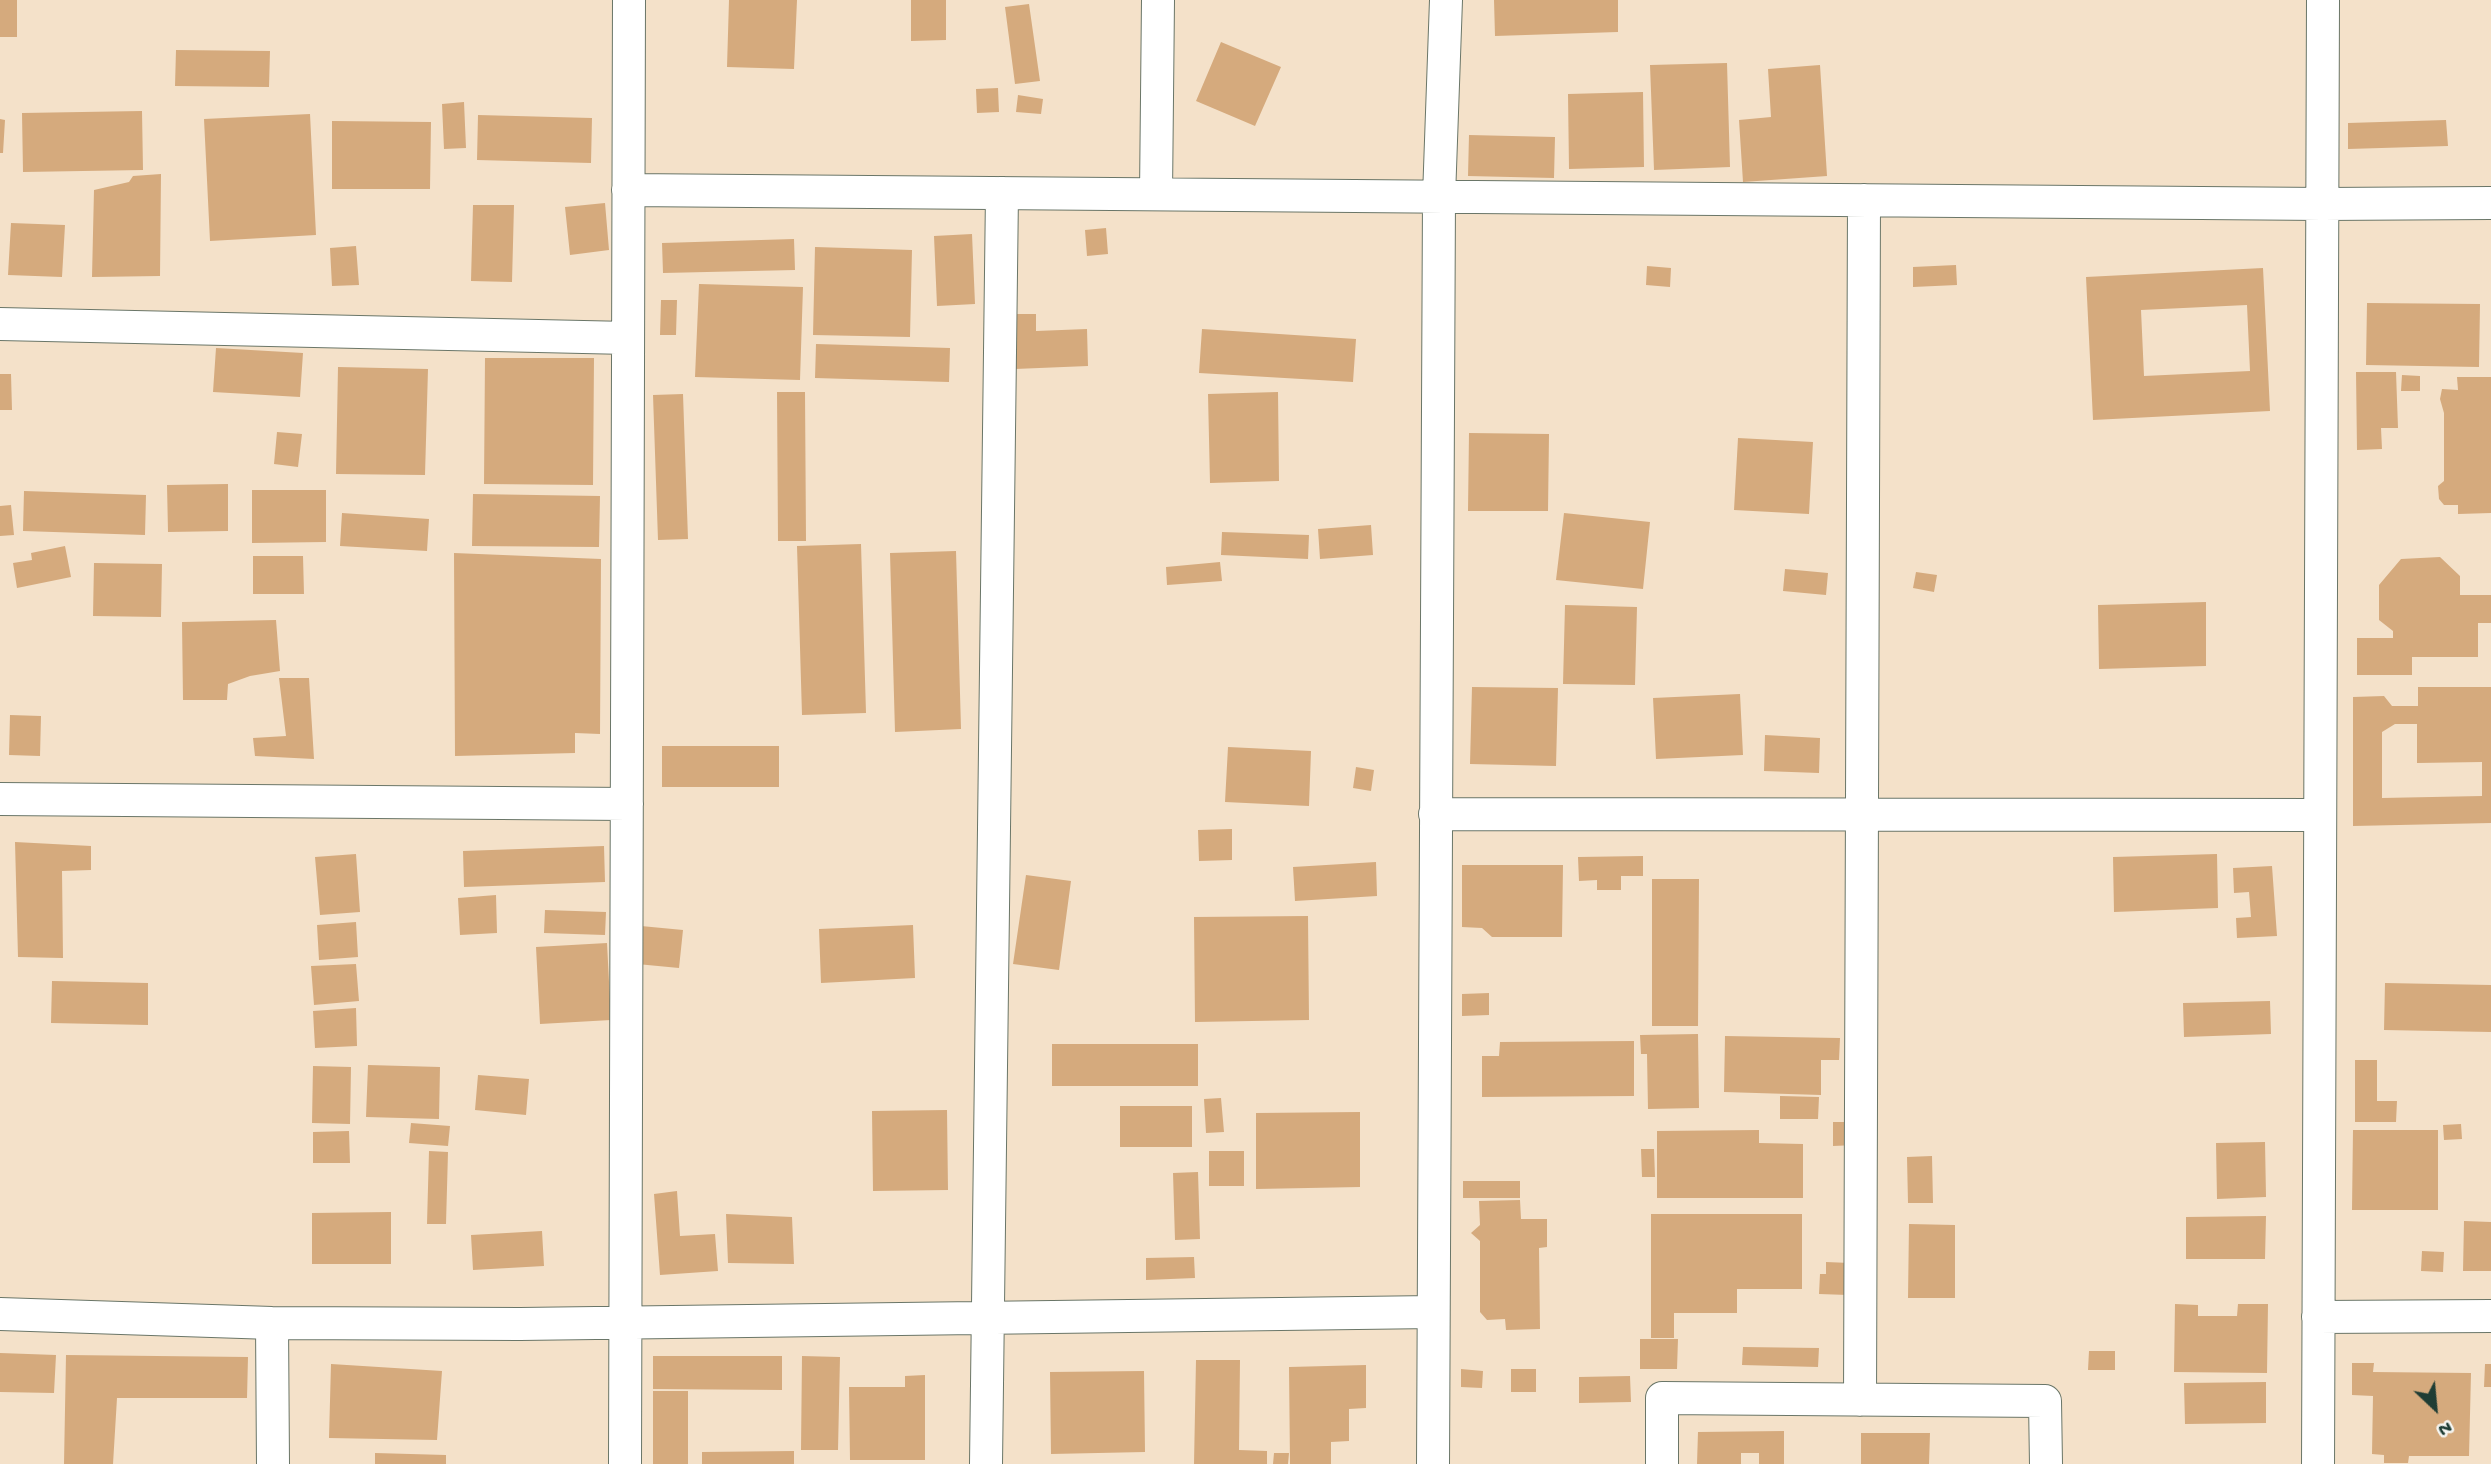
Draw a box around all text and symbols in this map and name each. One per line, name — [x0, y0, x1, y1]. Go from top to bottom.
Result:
north arrow — [2400, 1373, 2470, 1443]
text: N — [2434, 1414, 2455, 1440]

